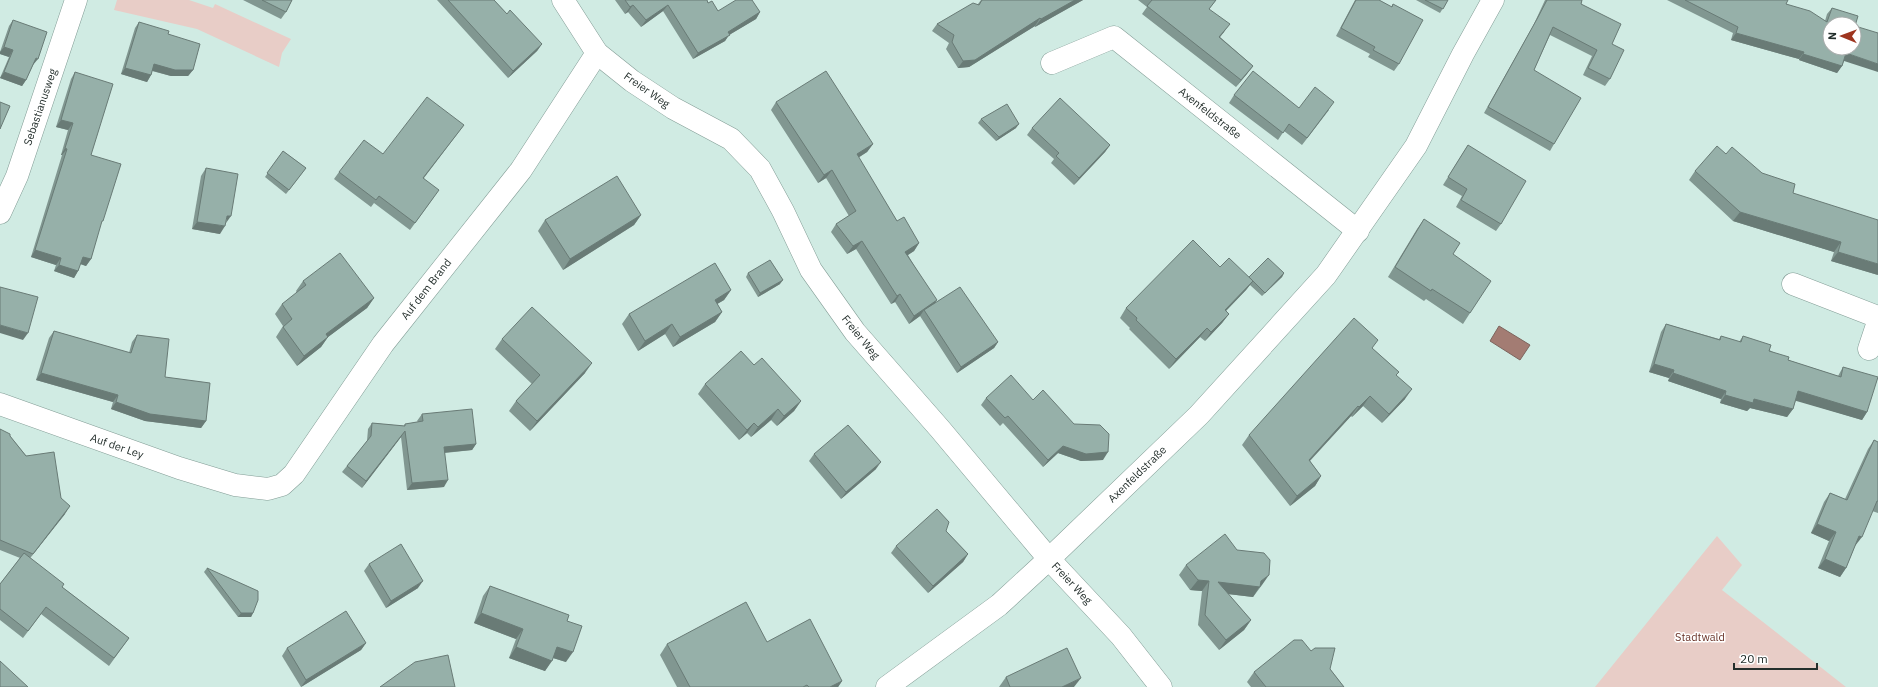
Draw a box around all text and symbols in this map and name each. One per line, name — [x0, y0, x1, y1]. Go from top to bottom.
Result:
north arrow — [1822, 16, 1862, 56]
text: N — [1825, 32, 1839, 40]
street label: Sebastianusweg — [20, 67, 60, 147]
street label: Freier Weg — [621, 69, 673, 111]
street label: Axenfeldstraße — [1176, 84, 1244, 142]
street label: Auf dem Brand — [398, 256, 454, 322]
street label: Freier Weg — [839, 312, 883, 362]
street label: Auf der Ley — [89, 430, 146, 462]
street label: Axenfeldstraße — [1105, 443, 1169, 505]
street label: Freier Weg — [1049, 559, 1095, 607]
park label: Stadtwald — [1675, 630, 1725, 644]
scale bar — [1734, 645, 1817, 671]
text: 20 m — [1740, 651, 1768, 666]

